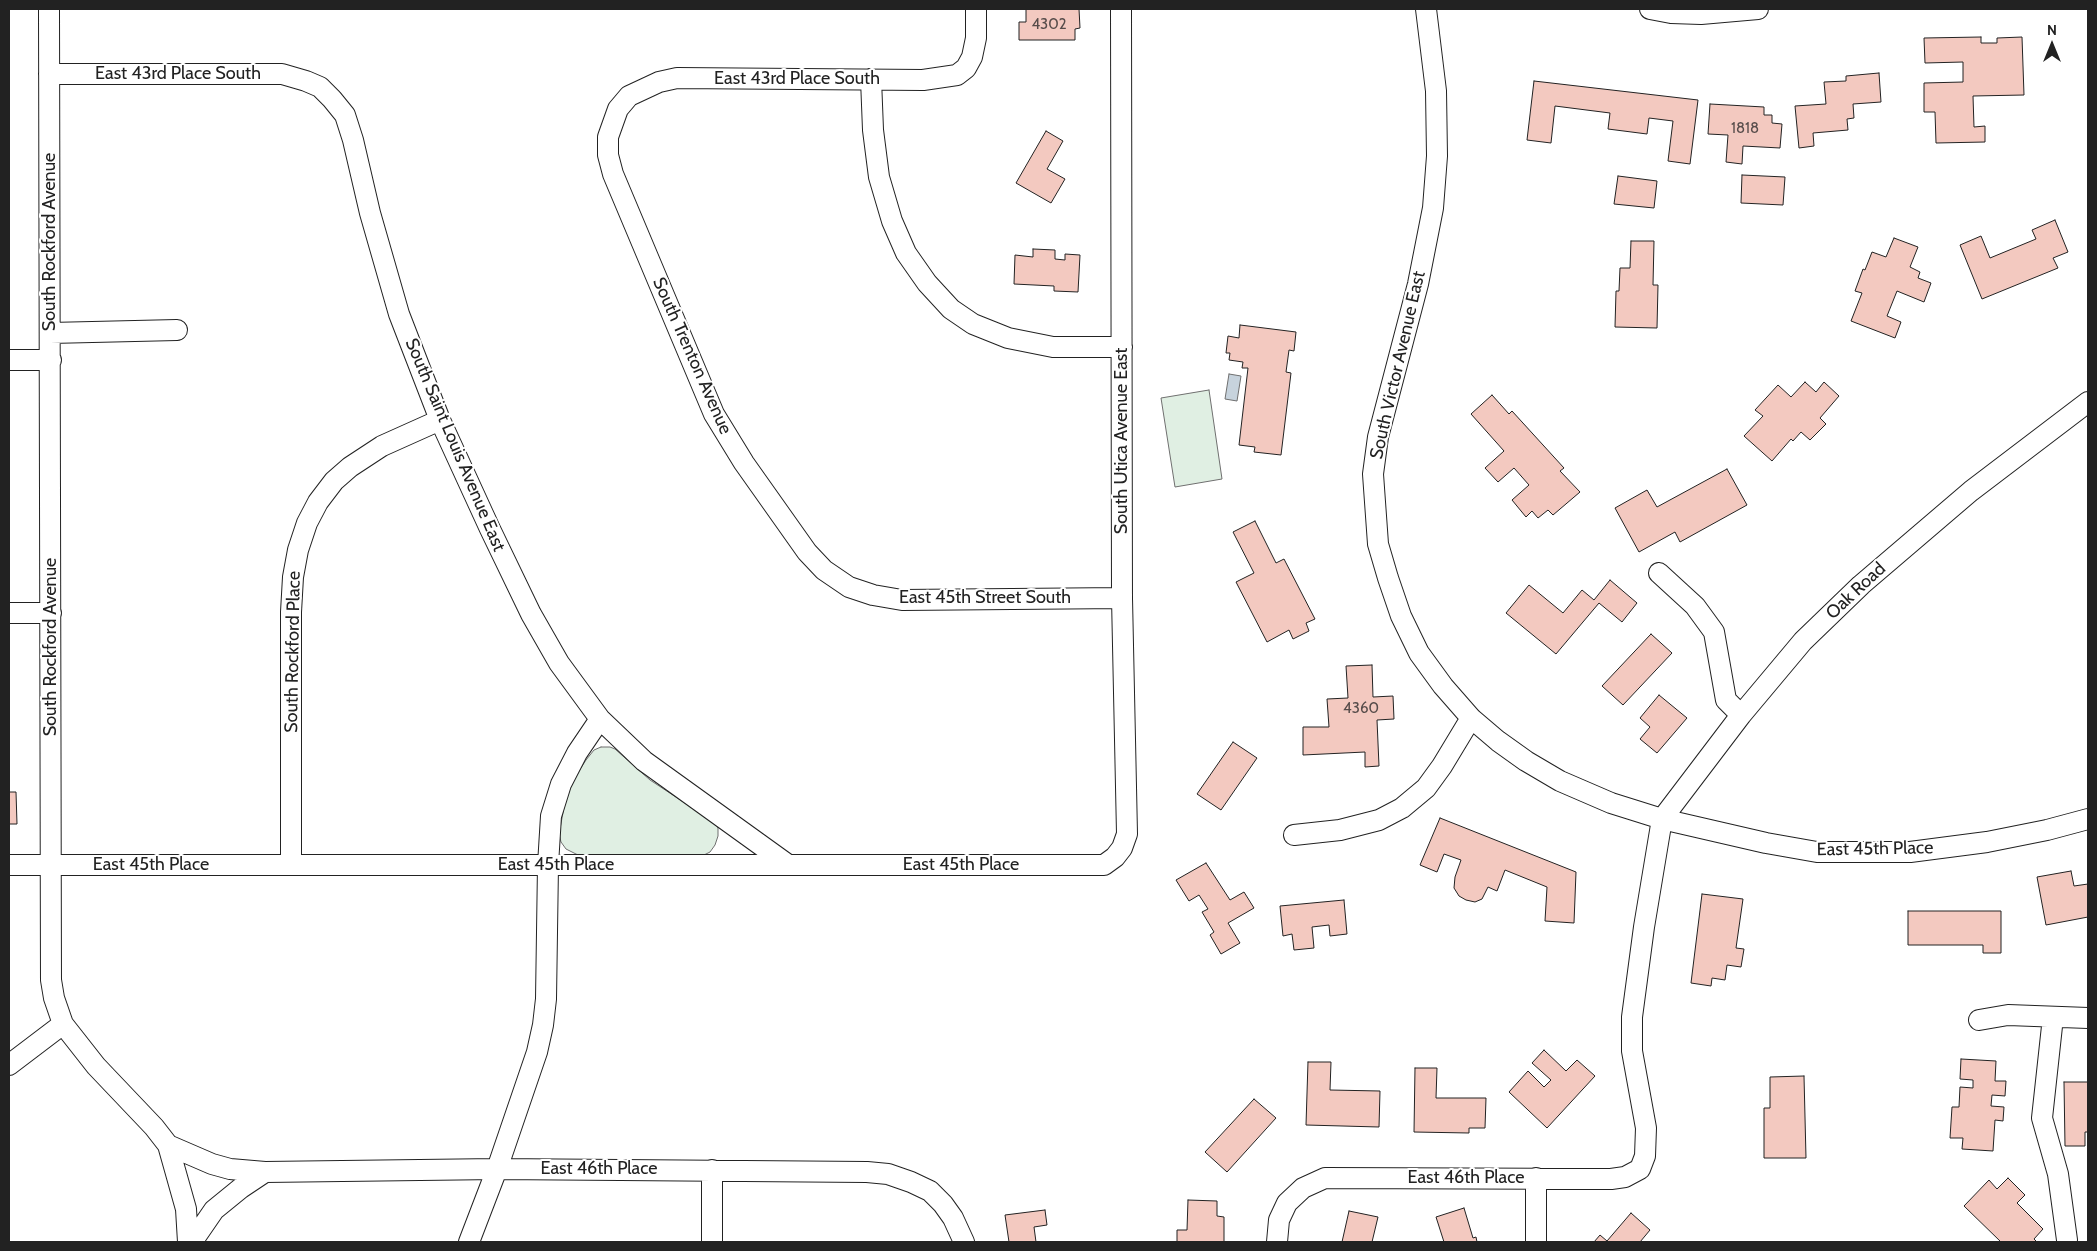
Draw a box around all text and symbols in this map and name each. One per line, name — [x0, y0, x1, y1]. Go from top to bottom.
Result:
house number: 4302 — [1031, 16, 1067, 34]
north arrow — [2027, 20, 2077, 70]
text: N — [2047, 21, 2057, 39]
street label: East 43rd Place South — [95, 63, 261, 85]
street label: East 43rd Place South — [714, 68, 880, 90]
house number: 1818 — [1731, 120, 1759, 138]
street label: South Rockford Avenue — [39, 153, 61, 331]
street label: South Victor Avenue East — [1366, 269, 1430, 461]
street label: South Trenton Avenue — [648, 274, 736, 438]
street label: South Saint Louis Avenue East — [400, 335, 510, 555]
street label: South Utica Avenue East — [1111, 348, 1133, 534]
street label: South Rockford Avenue — [40, 558, 62, 736]
street label: Oak Road — [1822, 558, 1890, 624]
street label: South Rockford Place — [281, 571, 305, 733]
street label: East 45th Street South — [899, 587, 1071, 609]
house number: 4360 — [1343, 700, 1379, 718]
street label: East 45th Place — [1817, 837, 1933, 861]
street label: East 45th Place — [93, 854, 209, 876]
street label: East 45th Place — [498, 854, 614, 876]
street label: East 45th Place — [903, 854, 1019, 876]
street label: East 46th Place — [540, 1158, 658, 1180]
street label: East 46th Place — [1407, 1167, 1525, 1189]

